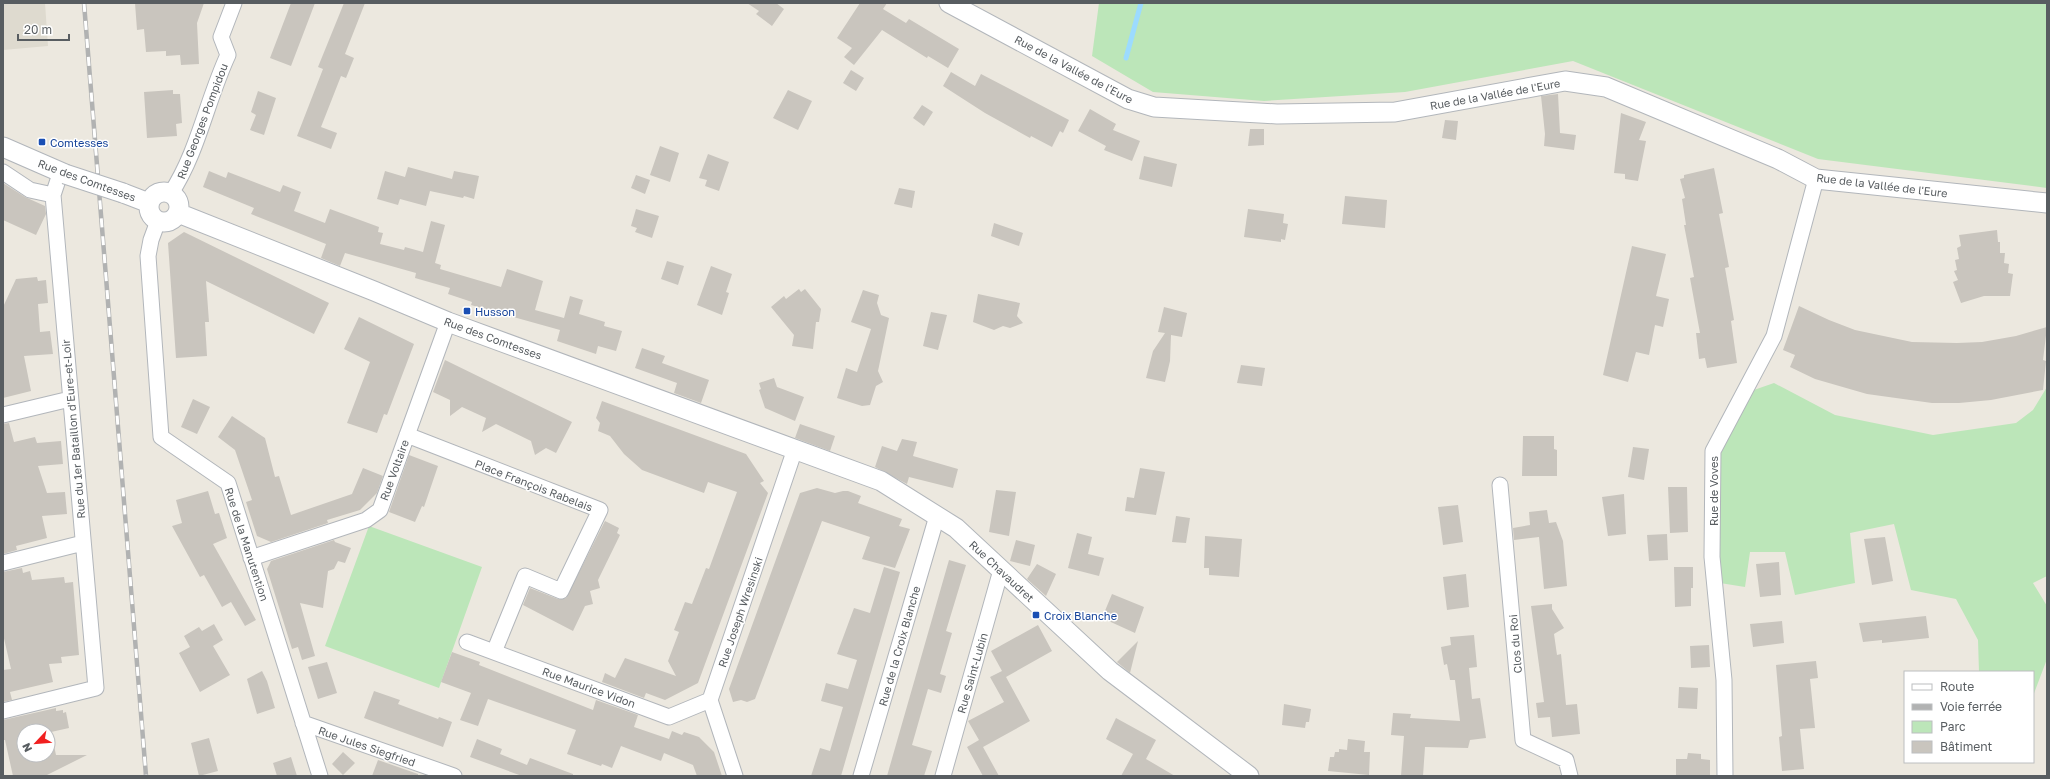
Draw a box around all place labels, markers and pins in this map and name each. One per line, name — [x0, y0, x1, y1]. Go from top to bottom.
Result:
place label: Comtesses — [50, 136, 109, 149]
marker: Comtesses — [37, 137, 47, 147]
place label: Husson — [475, 305, 515, 318]
marker: Husson — [462, 306, 472, 316]
place label: Croix Blanche — [1044, 609, 1117, 622]
marker: Croix Blanche — [1031, 610, 1041, 620]

